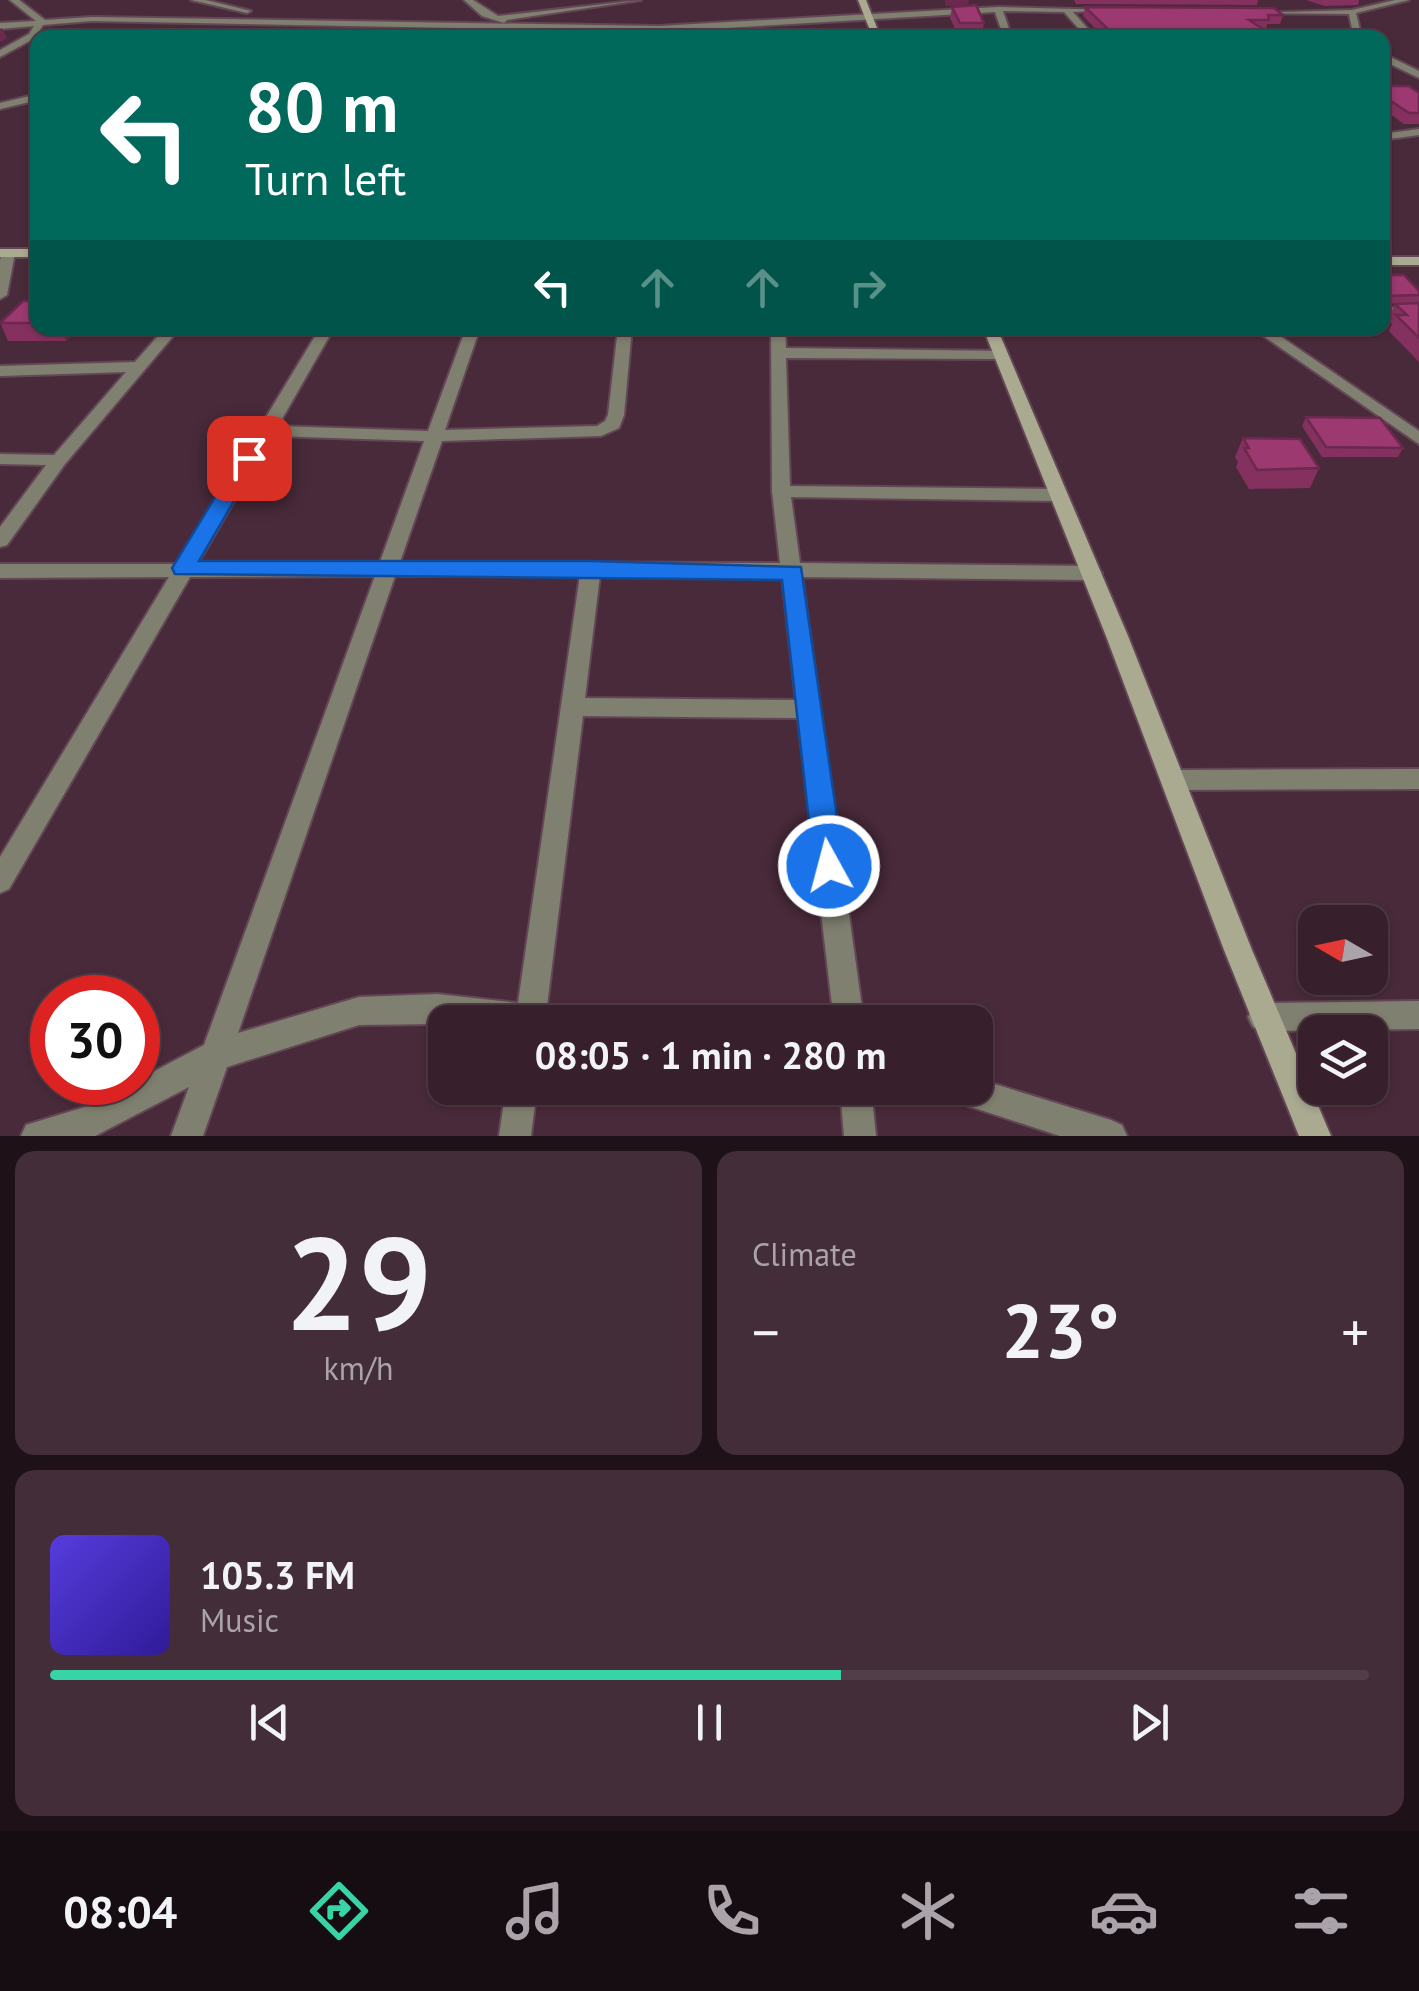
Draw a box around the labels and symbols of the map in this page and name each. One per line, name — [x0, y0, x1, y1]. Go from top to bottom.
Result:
pin — [207, 416, 292, 501]
position arrow — [777, 814, 881, 918]
north arrow — [1298, 905, 1388, 995]
speed limit sign: 30 — [30, 975, 160, 1105]

